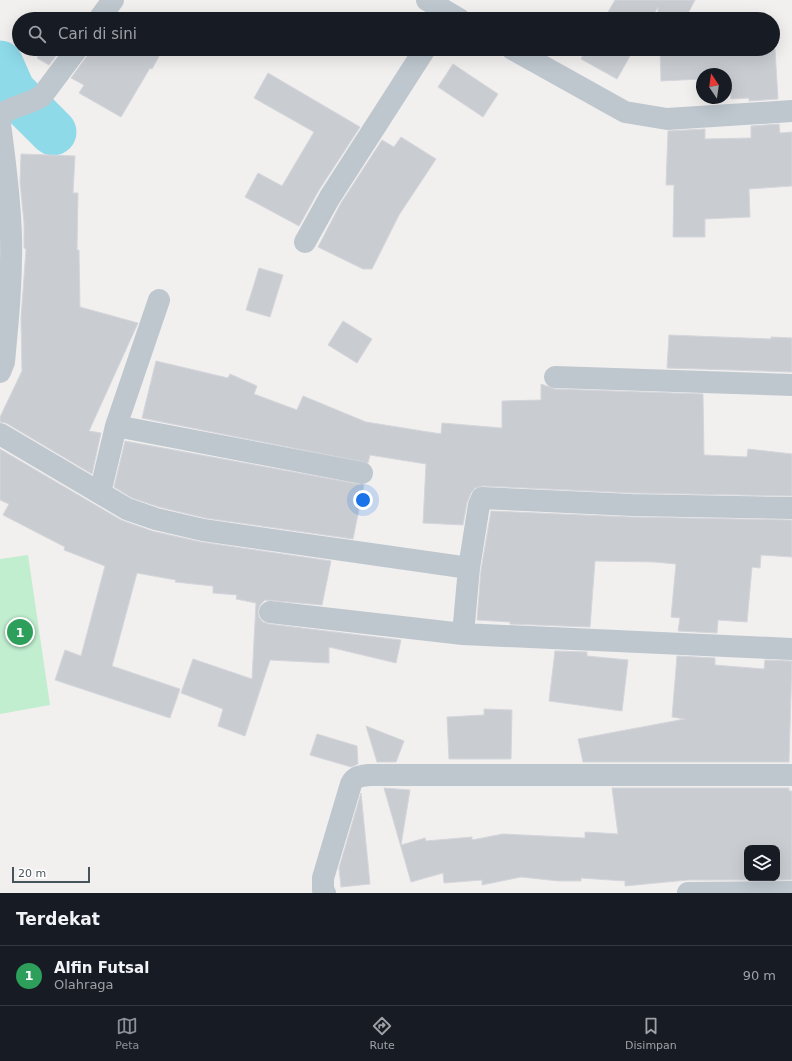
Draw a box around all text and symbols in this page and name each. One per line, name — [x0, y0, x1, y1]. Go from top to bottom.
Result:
search box — [12, 12, 780, 56]
icon: search — [26, 23, 48, 45]
text: Cari di sini — [58, 25, 137, 43]
north arrow — [696, 68, 732, 104]
your location — [353, 490, 373, 510]
pin: 1 — [7, 617, 33, 647]
map controls — [744, 845, 780, 881]
button: layers — [744, 845, 780, 881]
scale bar — [12, 865, 90, 884]
text: 20 m — [18, 867, 46, 880]
text: Terdekat — [16, 909, 100, 929]
text: Alfin Futsal — [54, 959, 149, 977]
text: 1 — [24, 968, 34, 983]
text: 90 m — [743, 968, 776, 983]
text: Olahraga — [54, 977, 114, 992]
tab: Peta — [115, 1015, 139, 1052]
tab: Rute — [370, 1015, 395, 1052]
tab: Disimpan — [625, 1015, 677, 1052]

